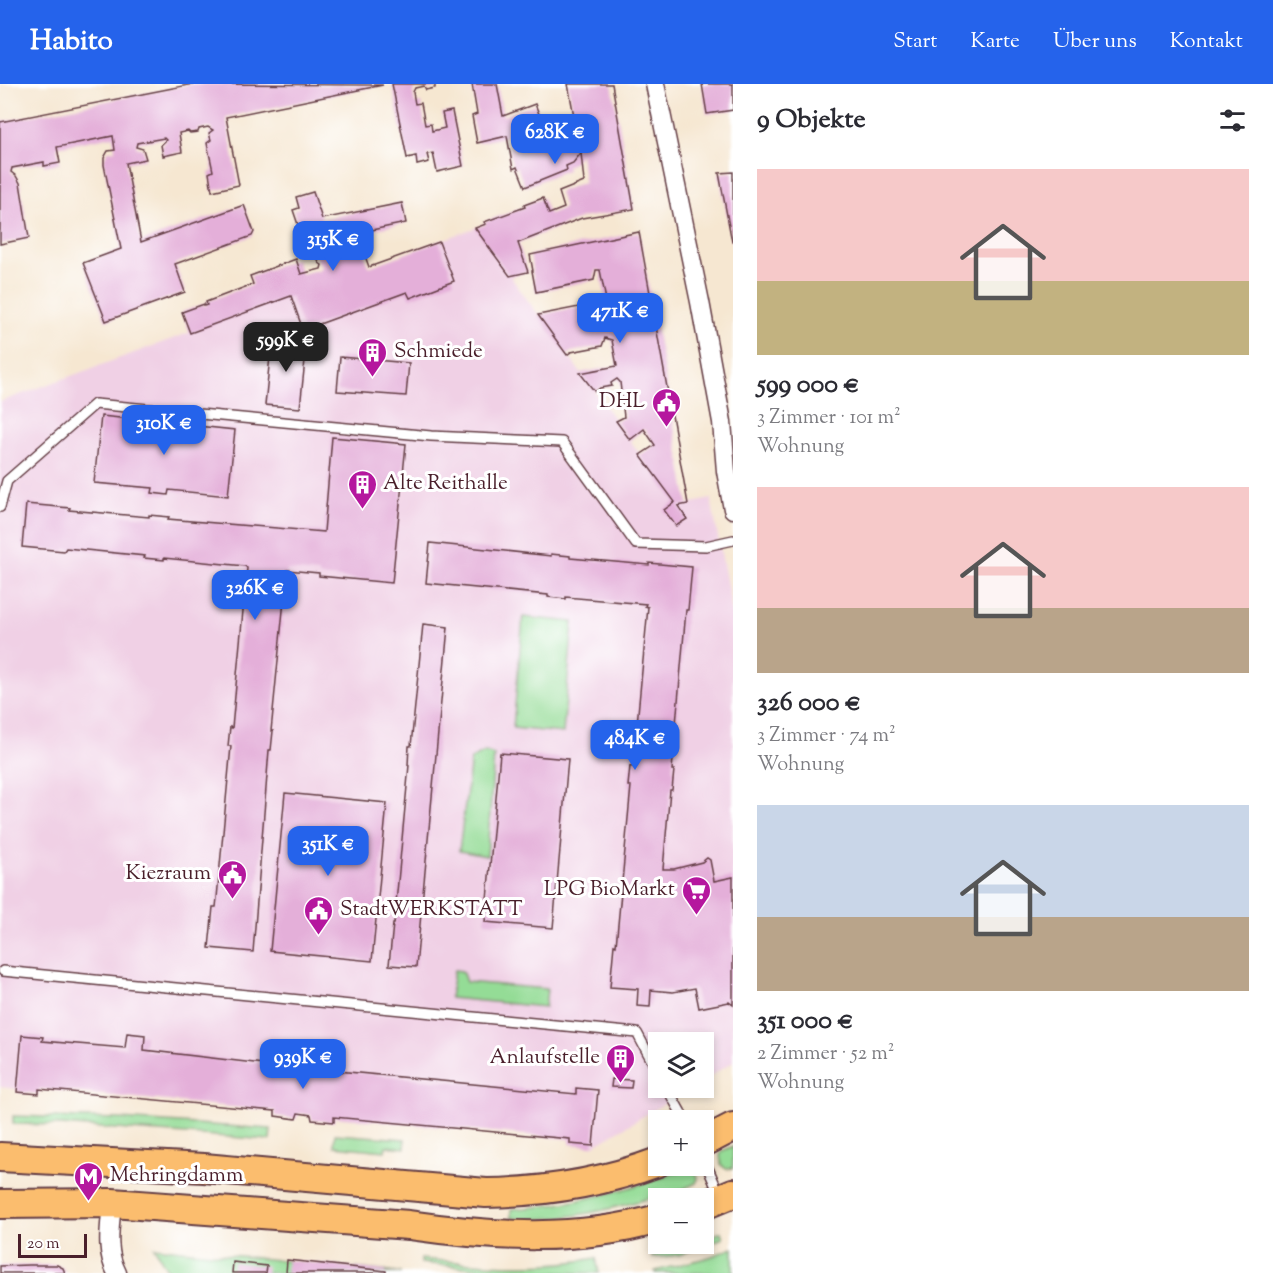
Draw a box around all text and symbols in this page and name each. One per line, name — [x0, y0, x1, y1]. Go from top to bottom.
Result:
text: Habito — [30, 22, 113, 62]
text: Start — [893, 27, 937, 57]
text: Karte — [970, 27, 1020, 57]
text: Über uns — [1053, 27, 1137, 57]
text: Kontakt — [1170, 27, 1243, 57]
text: 9 Objekte — [757, 102, 866, 139]
icon: filters — [1216, 104, 1249, 137]
pin: 628K € — [506, 114, 604, 165]
text: 628K € — [525, 119, 585, 148]
icon: home — [949, 208, 1057, 316]
pin: 315K € — [284, 221, 382, 272]
text: 315K € — [307, 226, 359, 255]
pin: 471K € — [571, 293, 669, 344]
text: 471K € — [591, 298, 649, 327]
pin: 599K € — [237, 322, 335, 373]
text: 599K € — [257, 327, 315, 356]
building icon: Schmiede — [357, 336, 389, 378]
place label: Schmiede — [394, 337, 483, 367]
text: 599 000 € — [757, 367, 859, 404]
public building icon: DHL — [650, 386, 682, 428]
place label: DHL — [599, 387, 645, 417]
text: 3 Zimmer · 101 m² — [757, 404, 901, 433]
pin: 310K € — [115, 405, 213, 456]
text: 310K € — [136, 410, 192, 439]
text: Wohnung — [757, 433, 844, 462]
building icon: Alte Reithalle — [346, 468, 378, 510]
place label: Alte Reithalle — [383, 469, 508, 499]
icon: home — [949, 526, 1057, 634]
pin: 326K € — [206, 570, 304, 621]
text: 326K € — [226, 575, 284, 604]
text: 326 000 € — [757, 685, 861, 722]
pin: 484K € — [586, 720, 684, 771]
text: 3 Zimmer · 74 m² — [757, 722, 896, 751]
text: 484K € — [605, 725, 665, 754]
text: Wohnung — [757, 751, 844, 780]
pin: 351K € — [279, 826, 377, 877]
text: 351K € — [302, 831, 354, 860]
icon: home — [949, 844, 1057, 952]
public building icon: Kiezraum — [216, 858, 248, 900]
place label: Kiezraum — [125, 859, 211, 889]
supermarket icon: LPG BioMarkt — [680, 874, 712, 916]
place label: LPG BioMarkt — [544, 875, 675, 905]
public building icon: StadtWERKSTATT — [303, 894, 335, 936]
place label: StadtWERKSTATT — [340, 895, 523, 925]
text: 351 000 € — [757, 1003, 854, 1040]
map controls — [648, 1032, 714, 1254]
button: layers — [648, 1032, 714, 1098]
pin: 939K € — [254, 1039, 352, 1090]
text: 2 Zimmer · 52 m² — [757, 1040, 895, 1069]
building icon: Anlaufstelle — [605, 1042, 637, 1084]
place label: Anlaufstelle — [490, 1043, 600, 1073]
text: 939K € — [274, 1044, 332, 1073]
text: Wohnung — [757, 1069, 844, 1098]
button: + — [648, 1110, 714, 1176]
metro station icon: Mehringdamm — [73, 1160, 105, 1202]
place label: Mehringdamm — [110, 1161, 243, 1191]
button: − — [648, 1188, 714, 1254]
scale bar — [18, 1231, 87, 1258]
text: 20 m — [27, 1233, 60, 1256]

